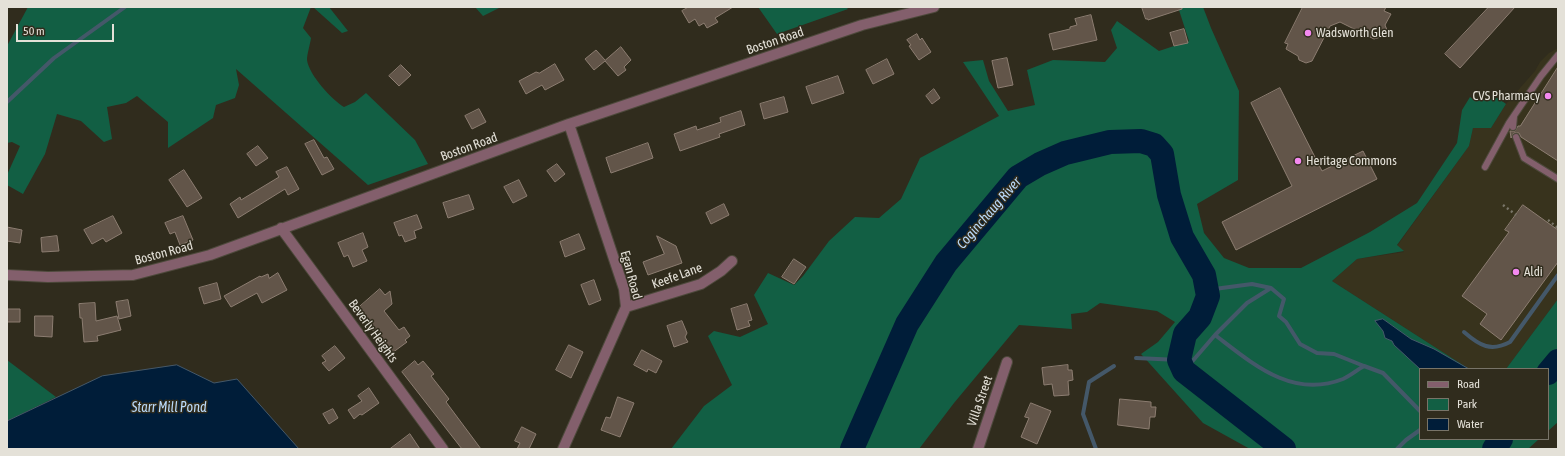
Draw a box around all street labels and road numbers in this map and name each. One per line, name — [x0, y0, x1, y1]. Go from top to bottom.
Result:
street label: Boston Road — [744, 24, 806, 58]
street label: Boston Road — [438, 129, 500, 165]
street label: Boston Road — [133, 238, 195, 268]
street label: Egan Road — [617, 249, 645, 301]
street label: Keefe Lane — [650, 260, 704, 292]
street label: Beverly Heights — [345, 296, 401, 366]
street label: Villa Street — [964, 374, 996, 428]

